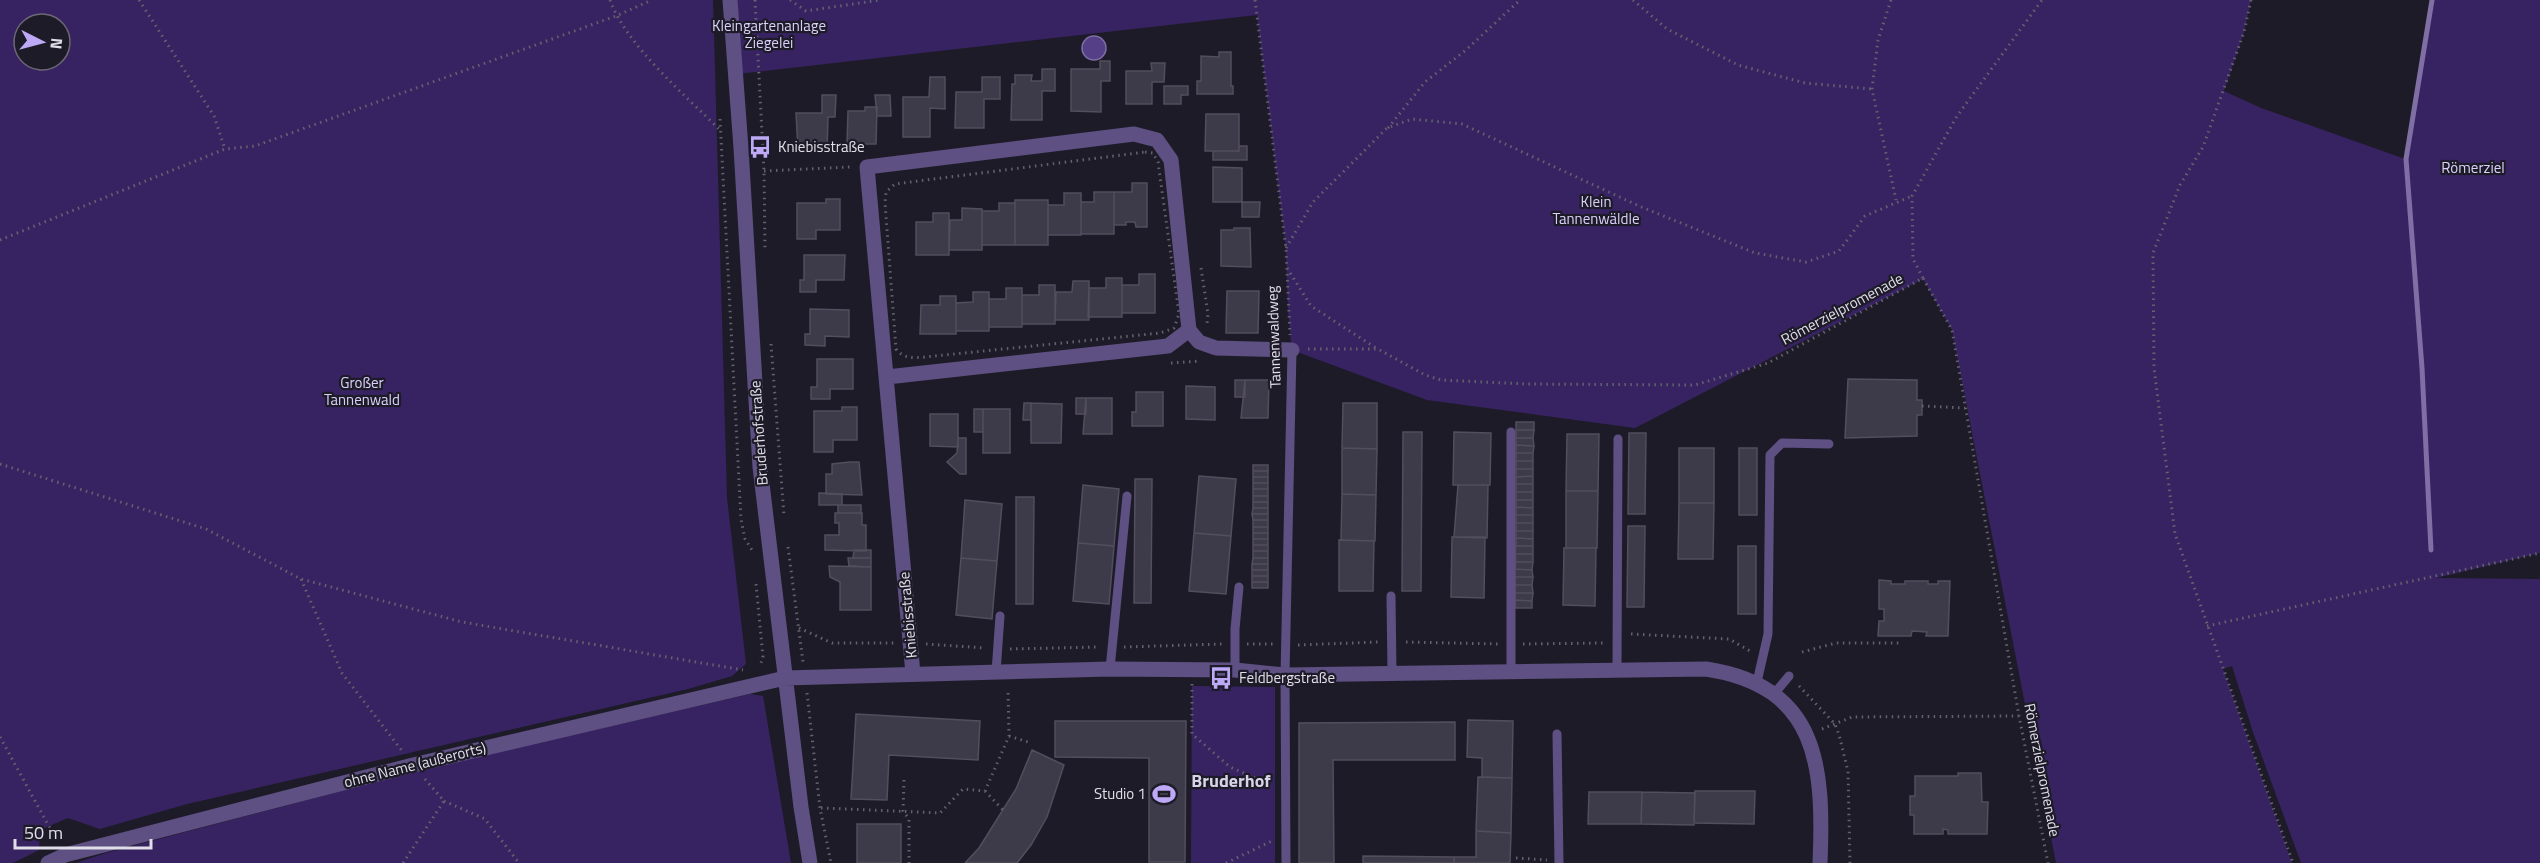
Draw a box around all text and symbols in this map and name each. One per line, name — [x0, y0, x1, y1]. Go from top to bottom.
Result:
north arrow — [12, 12, 72, 72]
park label: Kleingartenanlage Ziegelei — [712, 14, 826, 54]
text: N — [44, 37, 69, 50]
bus stop icon: Kniebisstraße — [747, 134, 773, 160]
place label: Kniebisstraße — [778, 135, 865, 158]
park label: Römerziel — [2441, 156, 2505, 179]
park label: Klein Tannenwäldle — [1552, 190, 1640, 230]
street label: Römerzielpromenade — [1777, 267, 1907, 351]
street label: Tannenwaldweg — [1260, 285, 1287, 389]
park label: Großer Tannenwald — [324, 371, 400, 411]
street label: Bruderhofstraße — [743, 380, 774, 486]
street label: Kniebisstraße — [892, 571, 923, 659]
bus stop icon: Feldbergstraße — [1208, 665, 1234, 691]
place label: Feldbergstraße — [1239, 666, 1335, 689]
street label: Römerzielpromenade — [2018, 701, 2067, 839]
street label: ohne Name (außerorts) — [341, 736, 488, 793]
district label: Bruderhof — [1191, 767, 1271, 794]
sports icon: Studio 1 — [1151, 781, 1177, 807]
place label: Studio 1 — [1094, 782, 1146, 805]
scale bar — [15, 812, 152, 850]
text: 50 m — [24, 819, 63, 846]

